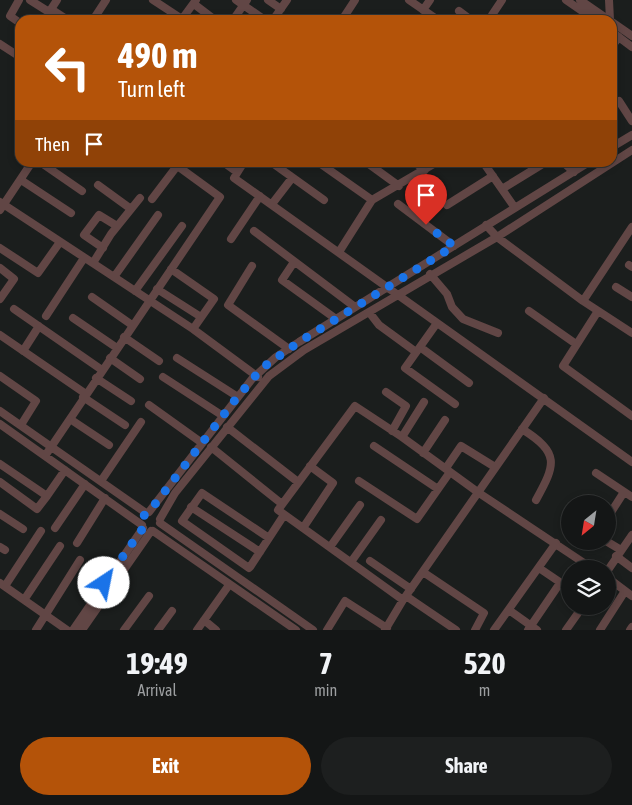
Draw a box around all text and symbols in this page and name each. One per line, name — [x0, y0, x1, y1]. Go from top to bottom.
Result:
icon: left — [35, 35, 100, 100]
text: 490 m — [118, 35, 197, 75]
text: Turn left — [118, 76, 185, 102]
icon: arrive — [80, 130, 108, 158]
text: Then — [35, 133, 70, 155]
pin — [405, 174, 447, 225]
icon: arrive — [412, 181, 440, 209]
north arrow — [561, 495, 616, 550]
map controls — [561, 495, 616, 615]
position arrow — [77, 556, 129, 608]
button: layers — [561, 560, 616, 615]
text: 19:49 — [126, 646, 188, 680]
text: 7 — [319, 646, 333, 680]
text: 520 — [463, 646, 506, 680]
text: Arrival — [138, 681, 177, 699]
text: min — [314, 681, 337, 699]
text: m — [479, 681, 490, 699]
button: Exit — [20, 737, 311, 795]
button: Share — [321, 737, 612, 795]

